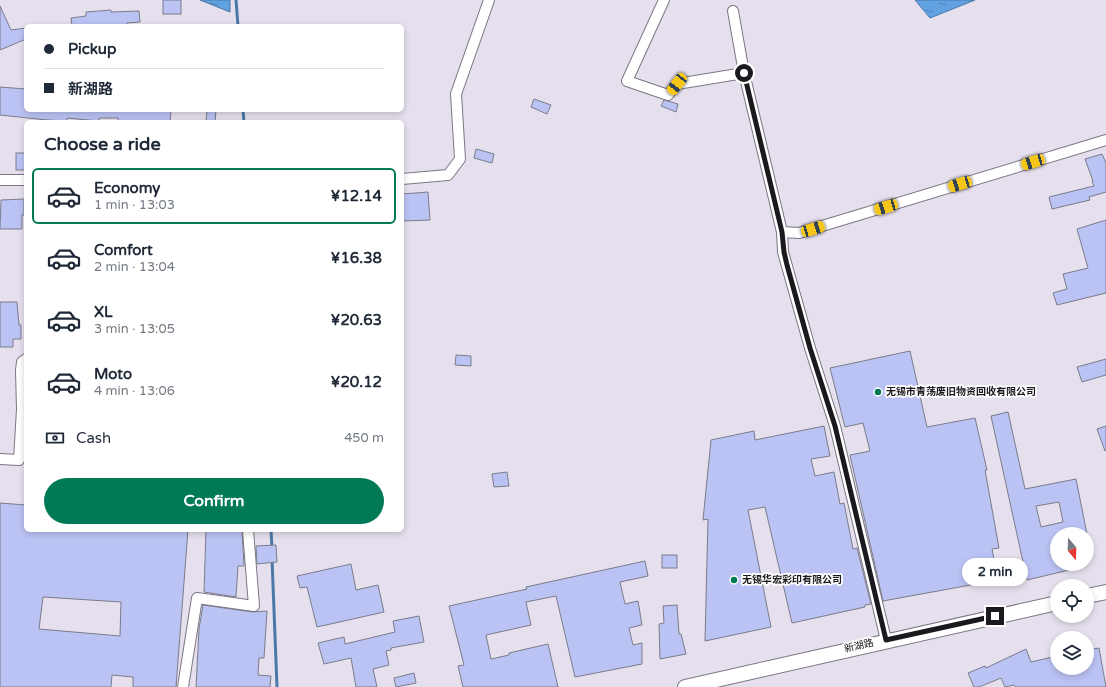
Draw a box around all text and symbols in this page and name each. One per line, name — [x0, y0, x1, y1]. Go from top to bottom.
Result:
text: Pickup — [68, 40, 116, 58]
route start — [735, 64, 753, 82]
car — [665, 71, 689, 97]
text: 新湖路 — [68, 80, 113, 98]
text: Choose a ride — [44, 133, 161, 155]
car — [1020, 153, 1046, 171]
car — [947, 175, 973, 193]
icon: car — [46, 178, 82, 214]
text: Economy — [94, 179, 160, 197]
text: ¥12.14 — [331, 187, 382, 205]
text: 1 min · 13:03 — [94, 197, 175, 213]
car — [873, 198, 899, 216]
car — [800, 220, 826, 238]
icon: car — [46, 240, 82, 276]
text: Comfort — [94, 241, 153, 259]
text: ¥16.38 — [331, 249, 382, 267]
text: 2 min · 13:04 — [94, 259, 175, 275]
icon: car — [46, 302, 82, 338]
text: XL — [94, 303, 113, 321]
text: ¥20.63 — [331, 311, 382, 329]
text: 3 min · 13:05 — [94, 321, 175, 337]
icon: car — [46, 364, 82, 400]
text: Moto — [94, 365, 132, 383]
text: ¥20.12 — [331, 373, 382, 391]
text: 4 min · 13:06 — [94, 383, 175, 399]
place label: 无锡市青荡废旧物资回收有限公司 — [886, 385, 1036, 398]
marker: 无锡市青荡废旧物资回收有限公司 — [873, 387, 883, 397]
icon: cash — [44, 427, 66, 449]
text: Cash — [76, 429, 111, 447]
text: 450 m — [344, 430, 384, 446]
button: Confirm — [44, 478, 384, 524]
north arrow — [1050, 527, 1094, 571]
map controls — [1050, 527, 1094, 675]
callout: 2 min — [962, 558, 1028, 586]
text: 2 min — [978, 564, 1012, 580]
place label: 无锡华宏彩印有限公司 — [742, 573, 842, 586]
marker: 无锡华宏彩印有限公司 — [729, 575, 739, 585]
button: locate — [1050, 579, 1094, 623]
route end — [986, 607, 1004, 625]
button: layers — [1050, 631, 1094, 675]
street label: 新湖路 — [843, 637, 875, 655]

